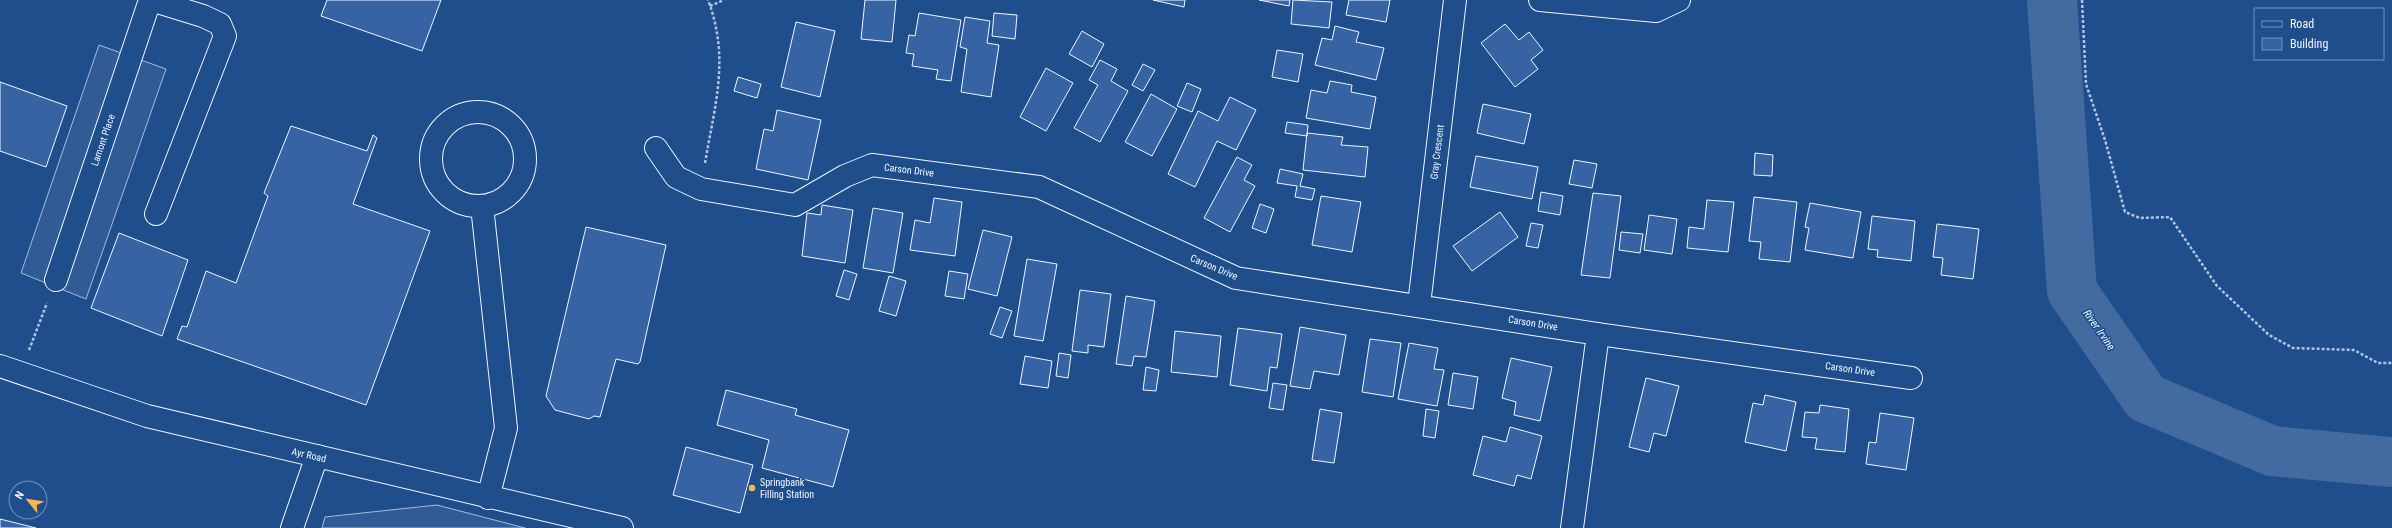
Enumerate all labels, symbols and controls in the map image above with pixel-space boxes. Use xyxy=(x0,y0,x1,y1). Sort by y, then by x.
legend xyxy=(2254,8,2384,60)
text: Road xyxy=(2290,17,2314,31)
text: Building xyxy=(2290,37,2328,51)
street label: Lamont Place xyxy=(89,112,117,167)
street label: Gray Crescent xyxy=(1428,124,1446,180)
street label: Carson Drive xyxy=(883,161,935,179)
street label: Carson Drive xyxy=(1189,252,1240,282)
water label: River Irvine xyxy=(2080,307,2118,353)
street label: Carson Drive xyxy=(1507,314,1559,332)
street label: Carson Drive xyxy=(1824,360,1876,378)
street label: Ayr Road xyxy=(291,446,327,464)
place label: Springbank Filling Station xyxy=(760,477,814,500)
north arrow xyxy=(8,480,48,520)
marker: Springbank Filling Station xyxy=(747,483,757,493)
text: N xyxy=(12,489,27,501)

